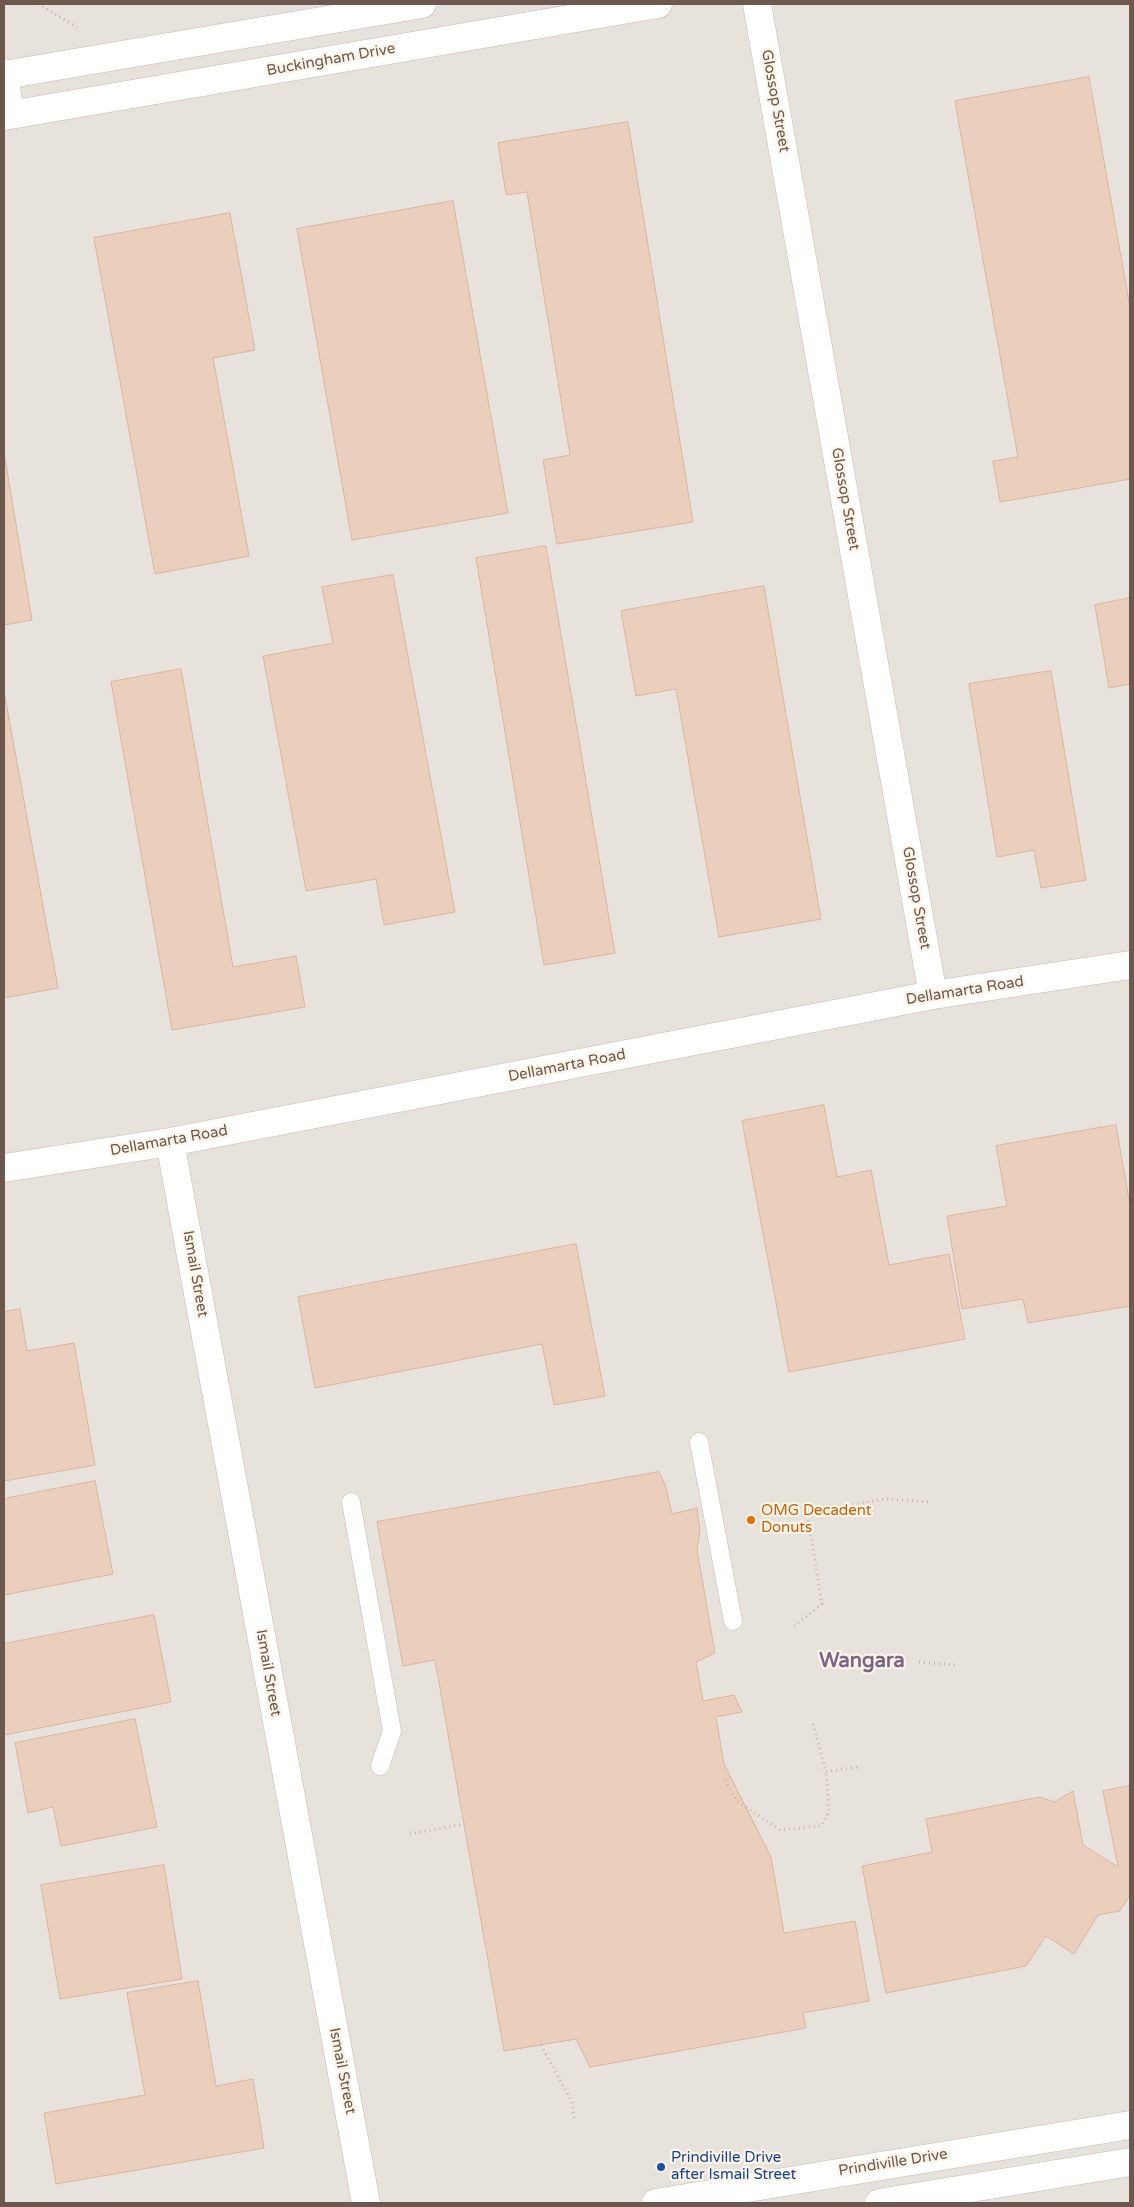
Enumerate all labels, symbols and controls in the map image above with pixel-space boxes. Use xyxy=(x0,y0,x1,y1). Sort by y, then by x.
street label: Buckingham Drive xyxy=(265,40,397,80)
street label: Glossop Street xyxy=(757,48,793,154)
street label: Glossop Street xyxy=(827,446,863,552)
street label: Glossop Street xyxy=(898,845,934,951)
street label: Dellamarta Road xyxy=(905,973,1025,1009)
street label: Dellamarta Road xyxy=(507,1046,627,1086)
street label: Dellamarta Road xyxy=(109,1122,229,1160)
street label: Ismail Street xyxy=(179,1229,211,1319)
place label: OMG Decadent Donuts xyxy=(761,1502,871,1537)
marker: OMG Decadent Donuts xyxy=(745,1514,757,1526)
street label: Ismail Street xyxy=(252,1628,284,1718)
district label: Wangara xyxy=(819,1650,905,1674)
street label: Ismail Street xyxy=(325,2026,359,2116)
street label: Prindiville Drive xyxy=(837,2145,949,2181)
place label: Prindiville Drive after Ismail Street xyxy=(671,2149,796,2184)
marker: Prindiville Drive after Ismail Street xyxy=(655,2161,667,2173)

